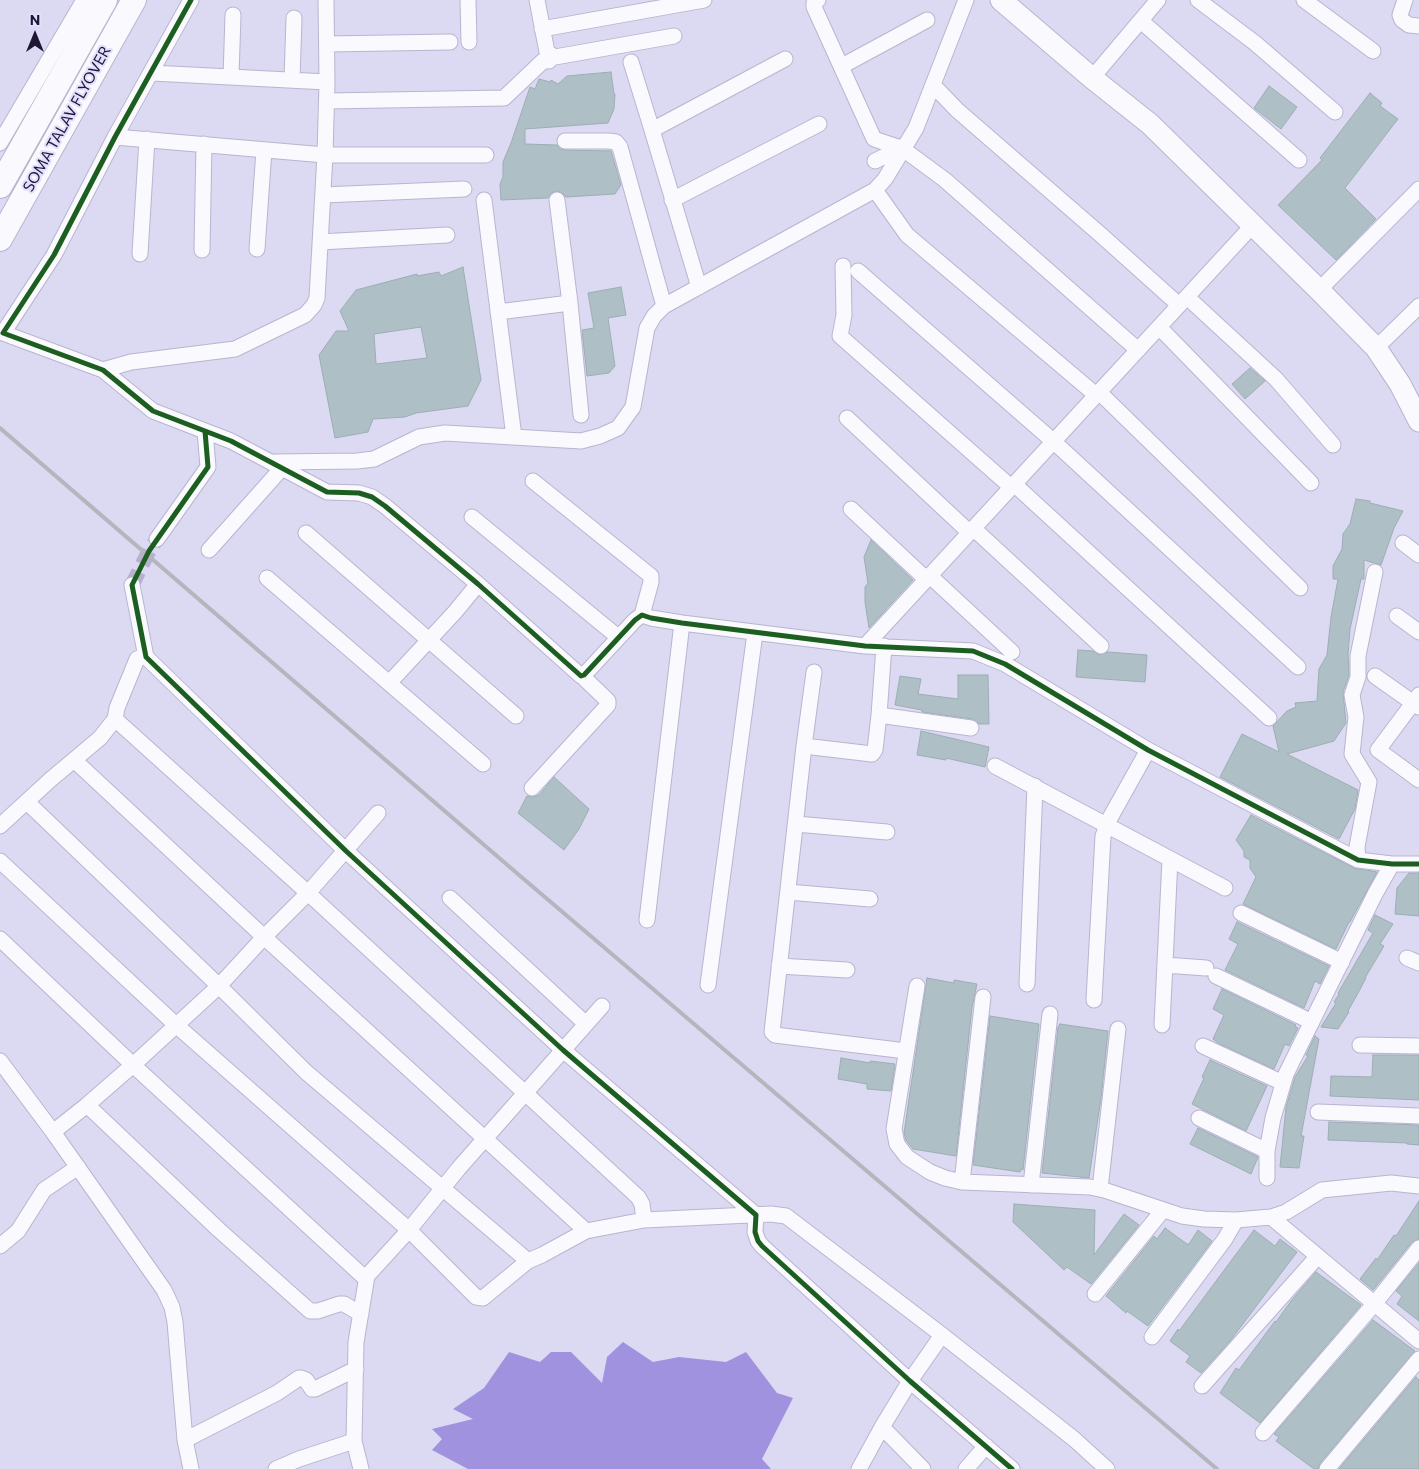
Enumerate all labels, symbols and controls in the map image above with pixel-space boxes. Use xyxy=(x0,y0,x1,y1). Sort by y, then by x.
north arrow xyxy=(10,10,60,60)
text: N xyxy=(30,11,40,28)
street label: SOMA TALAV FLYOVER xyxy=(19,43,115,195)

